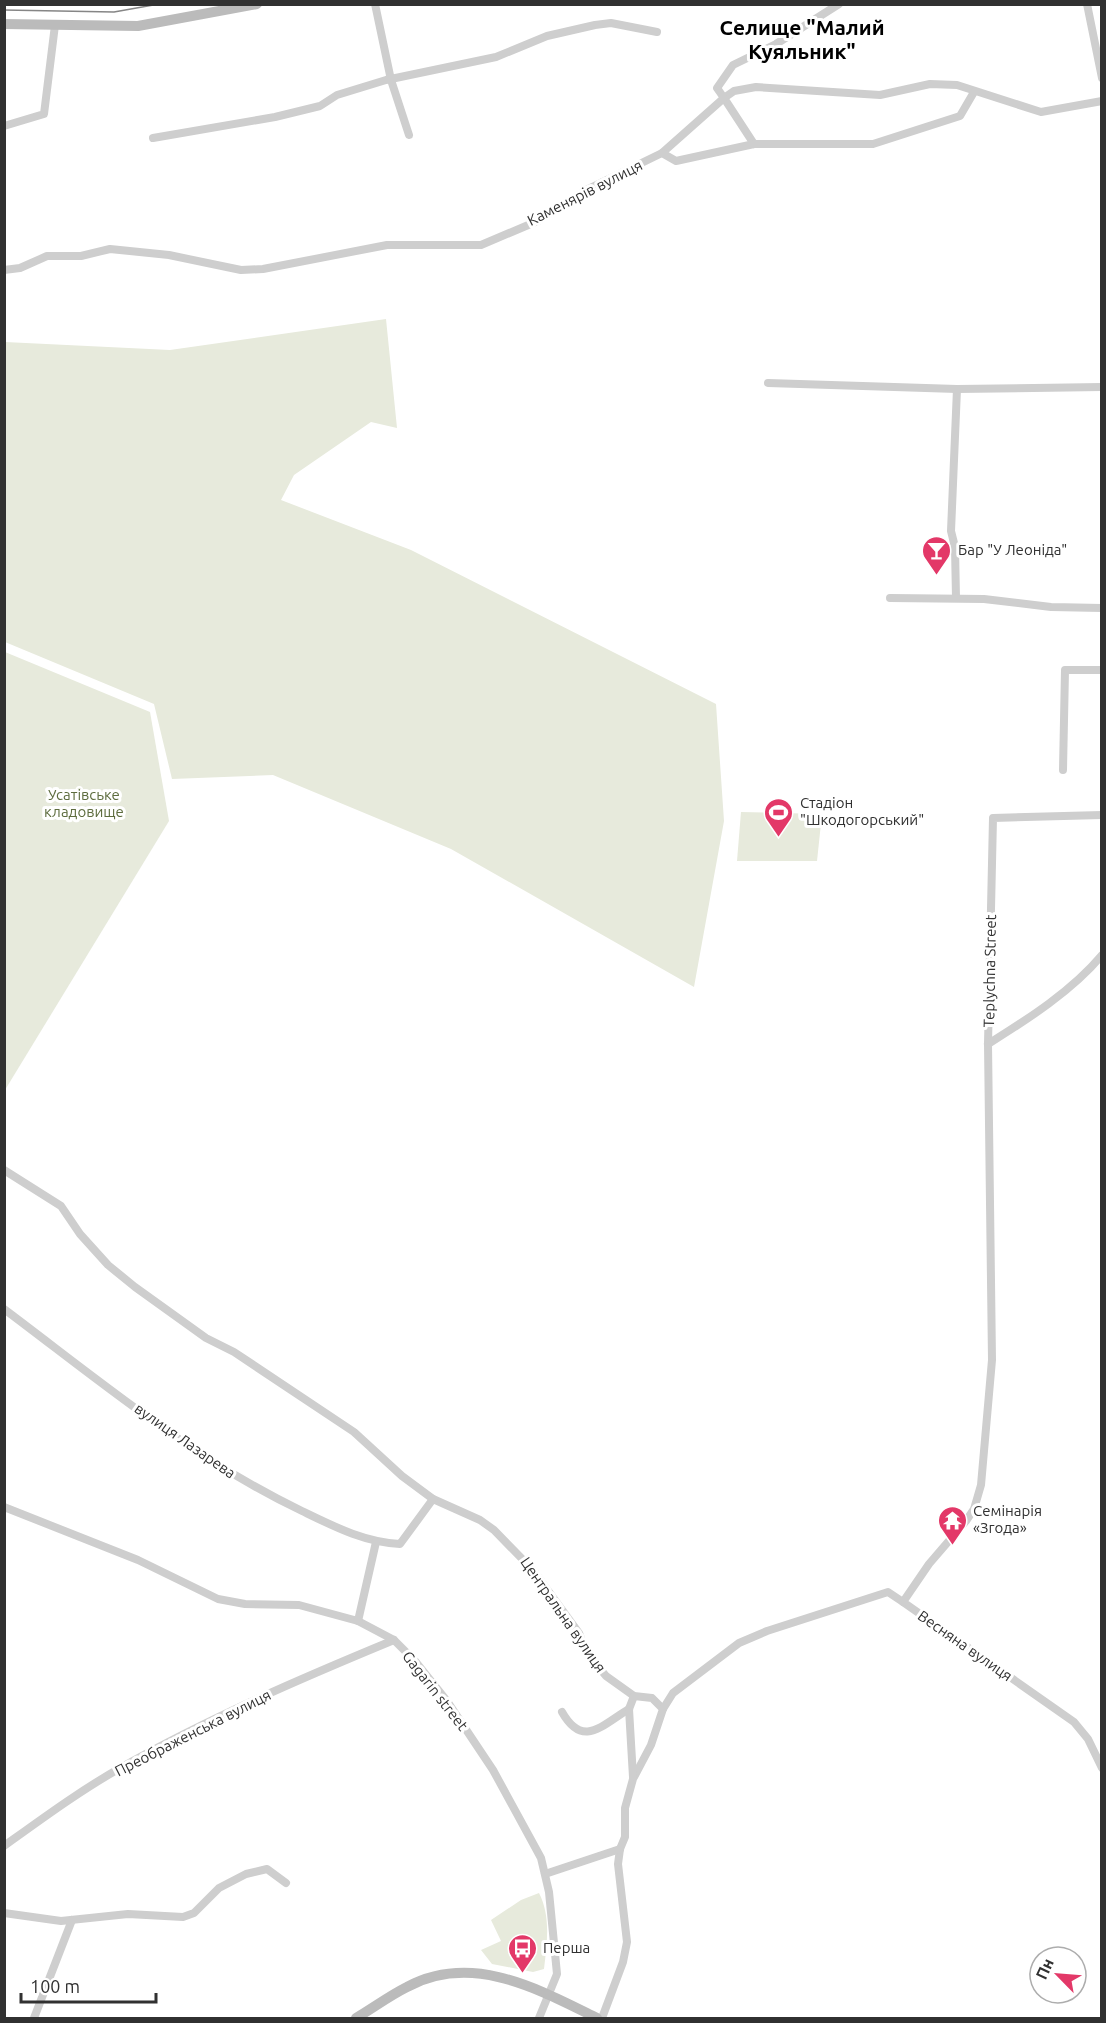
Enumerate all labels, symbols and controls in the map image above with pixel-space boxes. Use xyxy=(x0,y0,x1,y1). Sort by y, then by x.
district label: Селище "Малий Куяльник" xyxy=(719,15,885,63)
street label: Каменярів вулиця xyxy=(524,156,645,229)
bar icon: Бар "У Леоніда" xyxy=(921,534,953,576)
place label: Бар "У Леоніда" xyxy=(958,541,1067,558)
park label: Усатівське кладовище xyxy=(44,786,124,820)
place label: Стадіон "Шкодогорський" xyxy=(800,794,924,828)
sports icon: Стадіон "Шкодогорський" xyxy=(763,796,795,838)
street label: Teplychna Street xyxy=(980,914,999,1028)
street label: вулиця Лазарева xyxy=(132,1399,239,1482)
place label: Семінарія «Згода» xyxy=(973,1502,1042,1536)
temple icon: Семінарія «Згода» xyxy=(936,1504,968,1546)
street label: Центральна вулиця xyxy=(517,1554,610,1676)
street label: Весняна вулиця xyxy=(915,1607,1016,1684)
street label: Gagarin street xyxy=(399,1648,472,1734)
street label: Преображенська вулиця xyxy=(112,1686,274,1779)
bus stop icon: Перша xyxy=(506,1932,538,1974)
place label: Перша xyxy=(543,1939,590,1956)
north arrow xyxy=(1028,1945,1088,2005)
text: Пн xyxy=(1032,1955,1057,1982)
scale bar xyxy=(21,1966,156,2004)
text: 100 m xyxy=(30,1976,80,1996)

